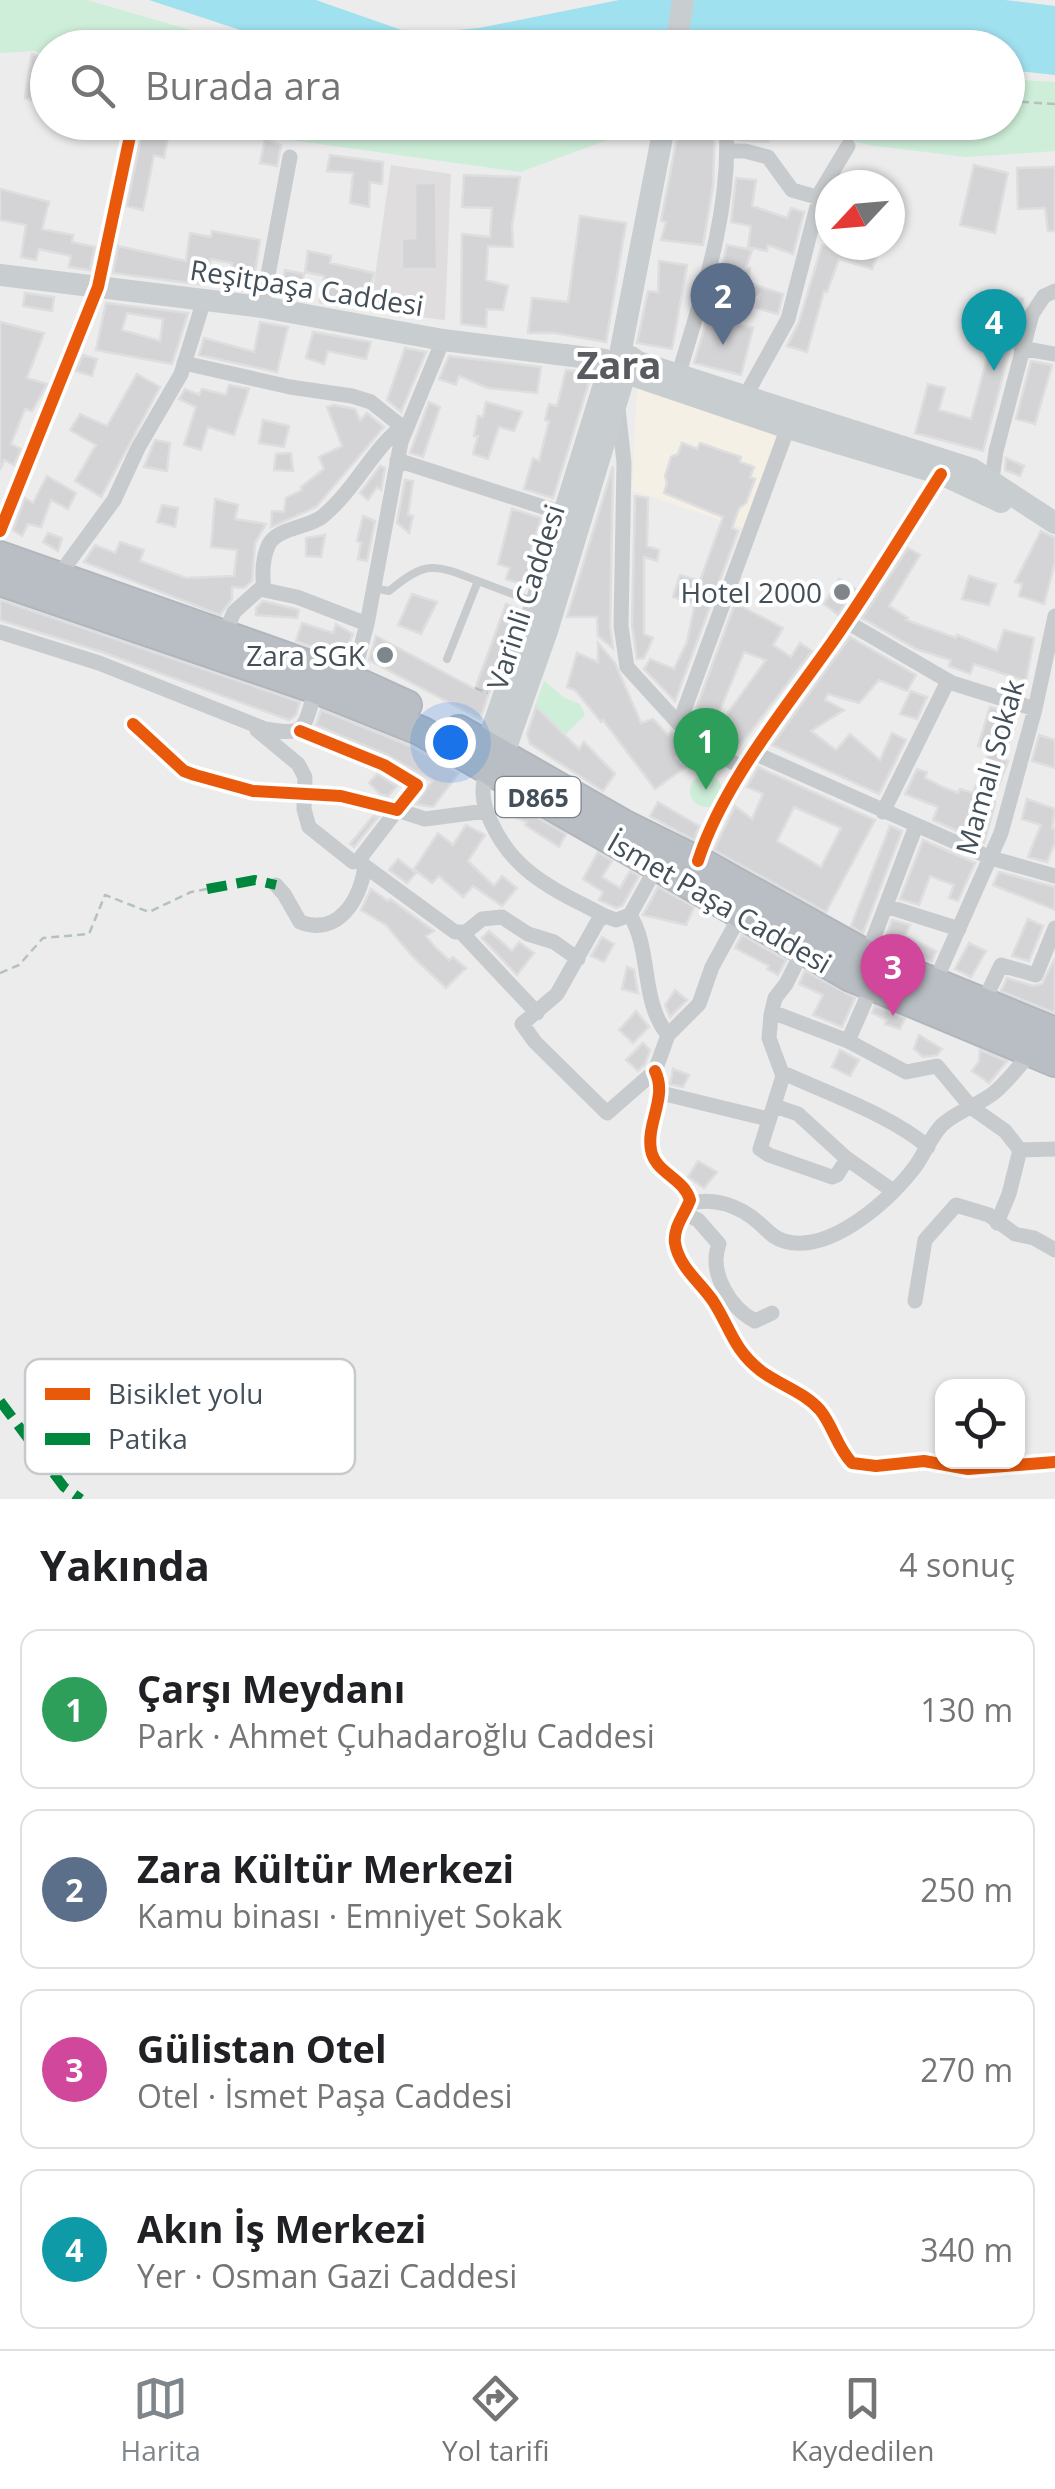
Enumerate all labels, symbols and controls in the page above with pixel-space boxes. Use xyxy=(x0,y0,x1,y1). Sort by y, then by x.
search box xyxy=(30,30,1025,140)
icon: search xyxy=(65,58,120,113)
text: Burada ara xyxy=(145,59,342,111)
north arrow xyxy=(815,170,905,260)
street label: Reşitpaşa Caddesi xyxy=(188,250,426,324)
pin: 2 xyxy=(690,262,756,345)
pin: 4 xyxy=(962,288,1026,371)
district label: Zara xyxy=(576,338,662,390)
street label: Varinli Caddesi xyxy=(477,499,573,695)
place label: Hotel 2000 xyxy=(680,573,822,611)
marker: Hotel 2000 xyxy=(831,581,853,603)
place label: Zara SGK xyxy=(246,636,366,674)
marker: Zara SGK xyxy=(374,644,396,666)
street label: Mamalı Sokak xyxy=(946,675,1032,859)
pin: 1 xyxy=(674,708,738,790)
your location xyxy=(425,717,476,768)
road number: D865 xyxy=(496,777,580,817)
street label: İsmet Paşa Caddesi xyxy=(601,822,839,982)
pin: 3 xyxy=(860,934,926,1016)
legend xyxy=(25,1359,355,1474)
text: Bisiklet yolu xyxy=(108,1374,263,1412)
map controls xyxy=(935,1379,1025,1469)
button: locate xyxy=(935,1379,1025,1469)
text: Patika xyxy=(108,1419,188,1457)
text: Yakında xyxy=(40,1536,210,1593)
text: 4 sonuç xyxy=(899,1543,1015,1586)
text: Çarşı Meydanı xyxy=(137,1662,405,1714)
text: 1 xyxy=(65,1688,84,1731)
text: 130 m xyxy=(920,1688,1013,1731)
text: Park · Ahmet Çuhadaroğlu Caddesi xyxy=(137,1714,655,1757)
text: Zara Kültür Merkezi xyxy=(137,1842,514,1894)
text: 2 xyxy=(65,1868,84,1911)
text: 250 m xyxy=(920,1868,1013,1911)
text: Kamu binası · Emniyet Sokak xyxy=(137,1894,562,1937)
text: Gülistan Otel xyxy=(137,2022,387,2074)
text: 3 xyxy=(65,2048,84,2091)
text: 270 m xyxy=(920,2048,1013,2091)
text: Otel · İsmet Paşa Caddesi xyxy=(137,2074,513,2117)
text: Akın İş Merkezi xyxy=(137,2202,426,2254)
text: 4 xyxy=(65,2228,84,2271)
text: 340 m xyxy=(920,2228,1013,2271)
text: Yer · Osman Gazi Caddesi xyxy=(137,2254,517,2297)
tab: Harita xyxy=(121,2371,201,2469)
tab: Yol tarifi xyxy=(442,2371,549,2469)
tab: Kaydedilen xyxy=(791,2371,934,2469)

